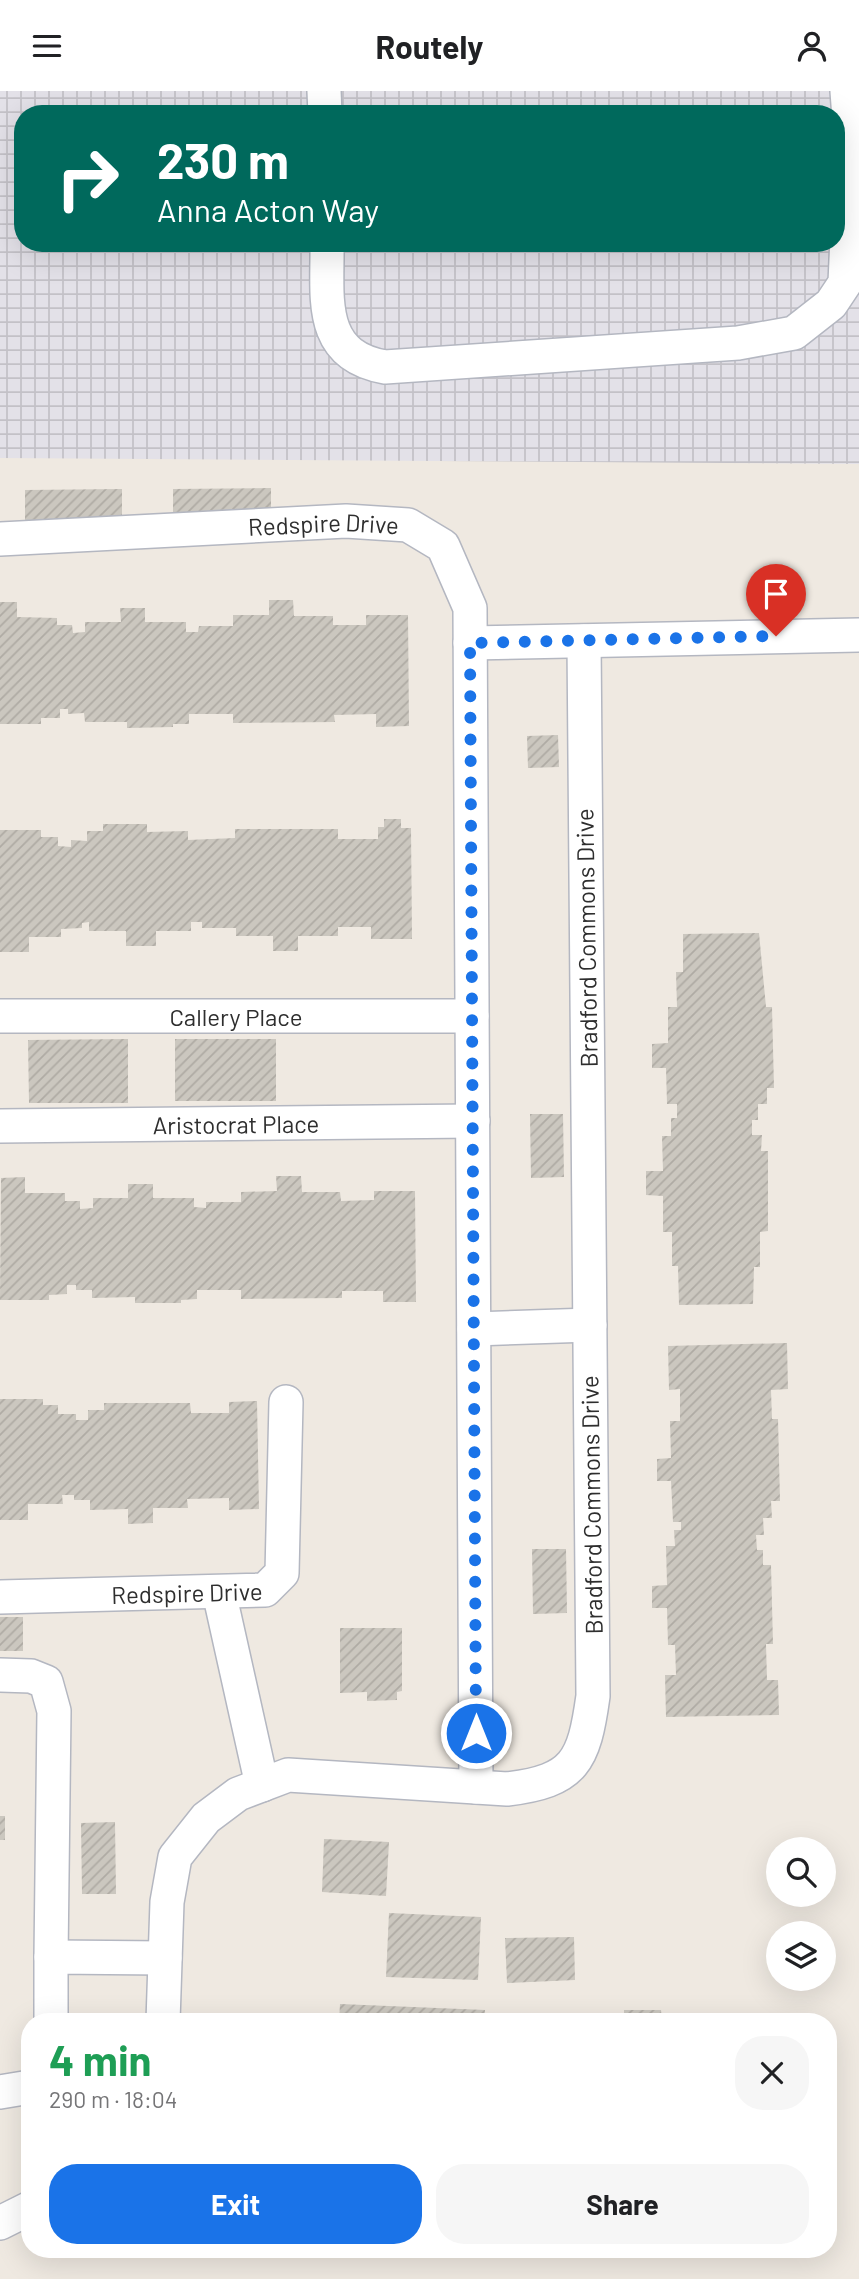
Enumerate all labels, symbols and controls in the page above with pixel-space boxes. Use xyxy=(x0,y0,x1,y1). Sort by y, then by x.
icon: menu xyxy=(28,27,66,65)
text: Routely xyxy=(375,27,484,65)
icon: person xyxy=(793,27,831,65)
text: 230 m xyxy=(157,130,289,189)
icon: right xyxy=(42,133,133,224)
text: Anna Acton Way xyxy=(157,190,379,228)
street label: Redspire Drive xyxy=(247,507,400,541)
pin xyxy=(746,564,806,636)
icon: arrive xyxy=(757,575,795,613)
street label: Bradford Commons Drive xyxy=(569,808,603,1068)
street label: Callery Place xyxy=(169,1002,303,1031)
street label: Aristocrat Place xyxy=(153,1108,319,1139)
street label: Bradford Commons Drive xyxy=(574,1375,608,1635)
street label: Redspire Drive xyxy=(111,1576,263,1609)
position arrow xyxy=(439,1696,513,1770)
map controls xyxy=(766,1837,836,1991)
button: search xyxy=(766,1837,836,1907)
button: layers xyxy=(766,1921,836,1991)
text: 4 min xyxy=(49,2034,152,2084)
button: close xyxy=(735,2036,809,2110)
text: 290 m · 18:04 xyxy=(49,2085,177,2113)
button: Exit xyxy=(49,2164,422,2244)
button: Share xyxy=(436,2164,809,2244)

